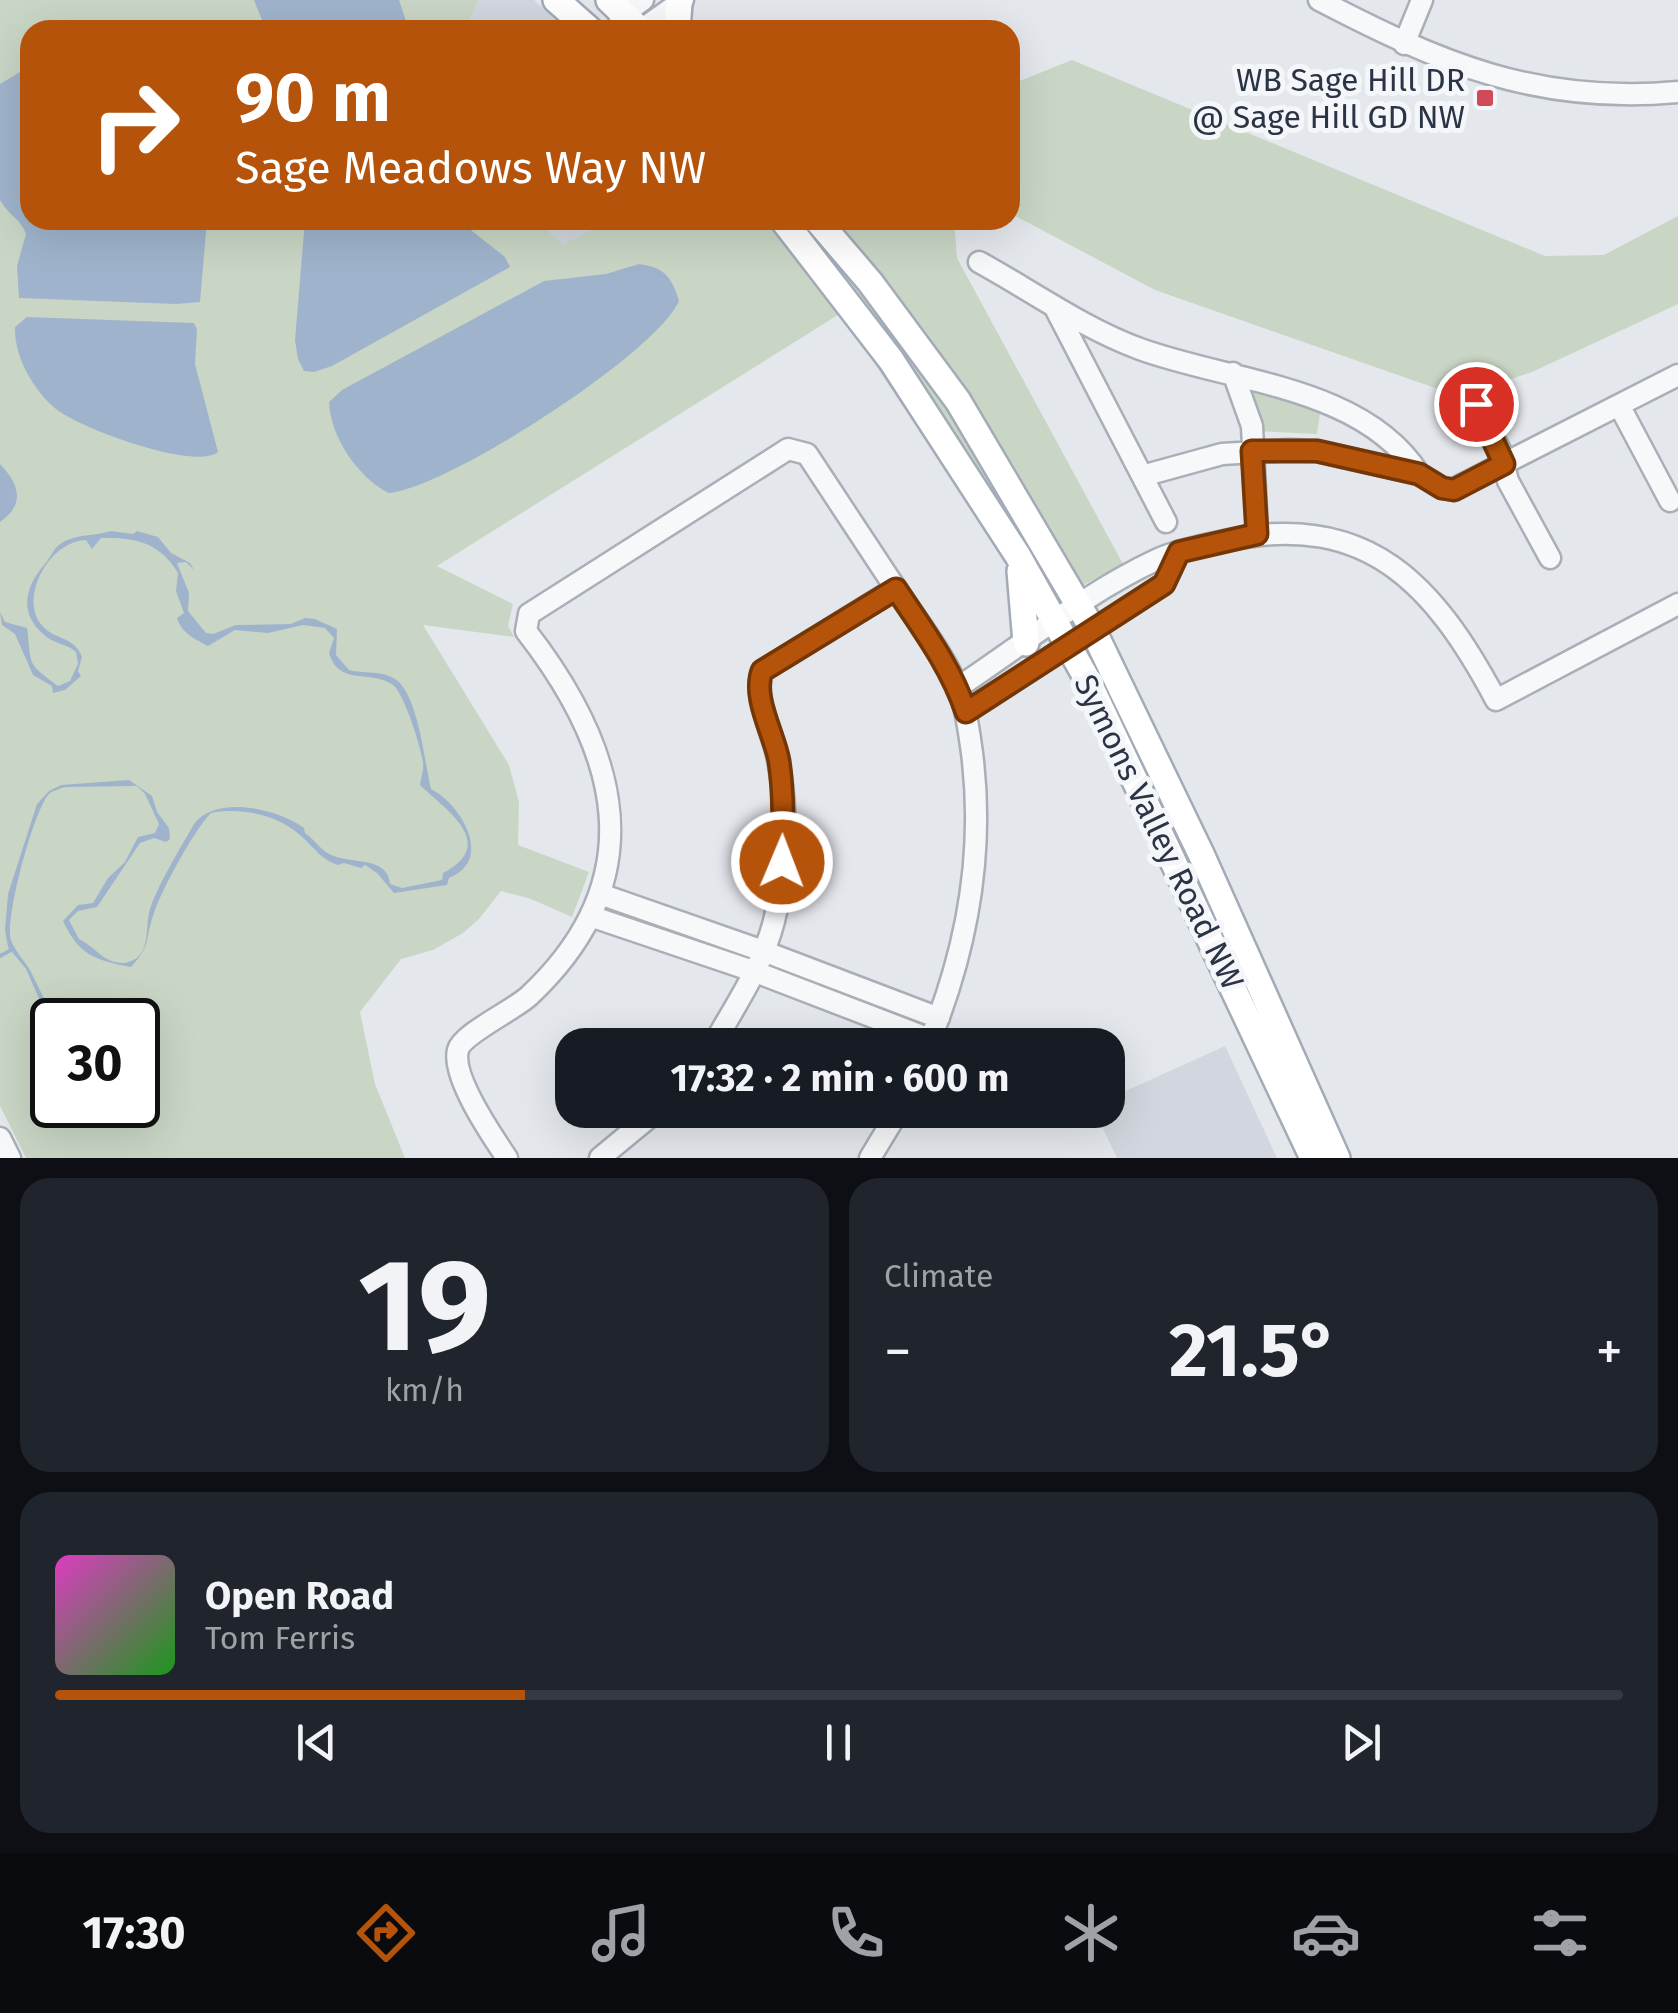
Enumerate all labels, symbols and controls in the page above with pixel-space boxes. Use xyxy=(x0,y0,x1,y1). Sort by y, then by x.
text: 90 m xyxy=(235,56,391,140)
icon: right xyxy=(70,60,200,190)
place label: WB Sage Hill DR @ Sage Hill GD NW xyxy=(1192,61,1465,136)
marker: WB Sage Hill DR @ Sage Hill GD NW xyxy=(1474,87,1496,109)
text: Sage Meadows Way NW xyxy=(235,141,706,195)
pin xyxy=(1434,362,1519,447)
icon: arrive xyxy=(1449,377,1504,432)
street label: Symons Valley Road NW xyxy=(1066,668,1252,996)
position arrow xyxy=(730,810,834,914)
speed limit sign: 30 xyxy=(30,998,160,1128)
text: 17:32 · 2 min · 600 m xyxy=(671,1055,1009,1101)
text: 19 xyxy=(358,1228,491,1384)
text: Climate xyxy=(884,1257,993,1295)
text: 21.5° xyxy=(1169,1306,1338,1396)
text: − xyxy=(884,1319,912,1385)
text: + xyxy=(1596,1319,1623,1385)
text: km/h xyxy=(385,1371,464,1409)
text: Open Road xyxy=(205,1573,394,1619)
text: Tom Ferris xyxy=(205,1619,355,1657)
icon: previous xyxy=(289,1715,344,1770)
icon: pause xyxy=(811,1715,866,1770)
icon: next xyxy=(1334,1715,1389,1770)
icon: directions xyxy=(351,1898,421,1968)
icon: music xyxy=(586,1898,656,1968)
icon: phone xyxy=(821,1898,891,1968)
icon: climate xyxy=(1056,1898,1126,1968)
icon: car xyxy=(1291,1898,1361,1968)
icon: filters xyxy=(1525,1898,1595,1968)
text: 17:30 xyxy=(82,1906,186,1960)

